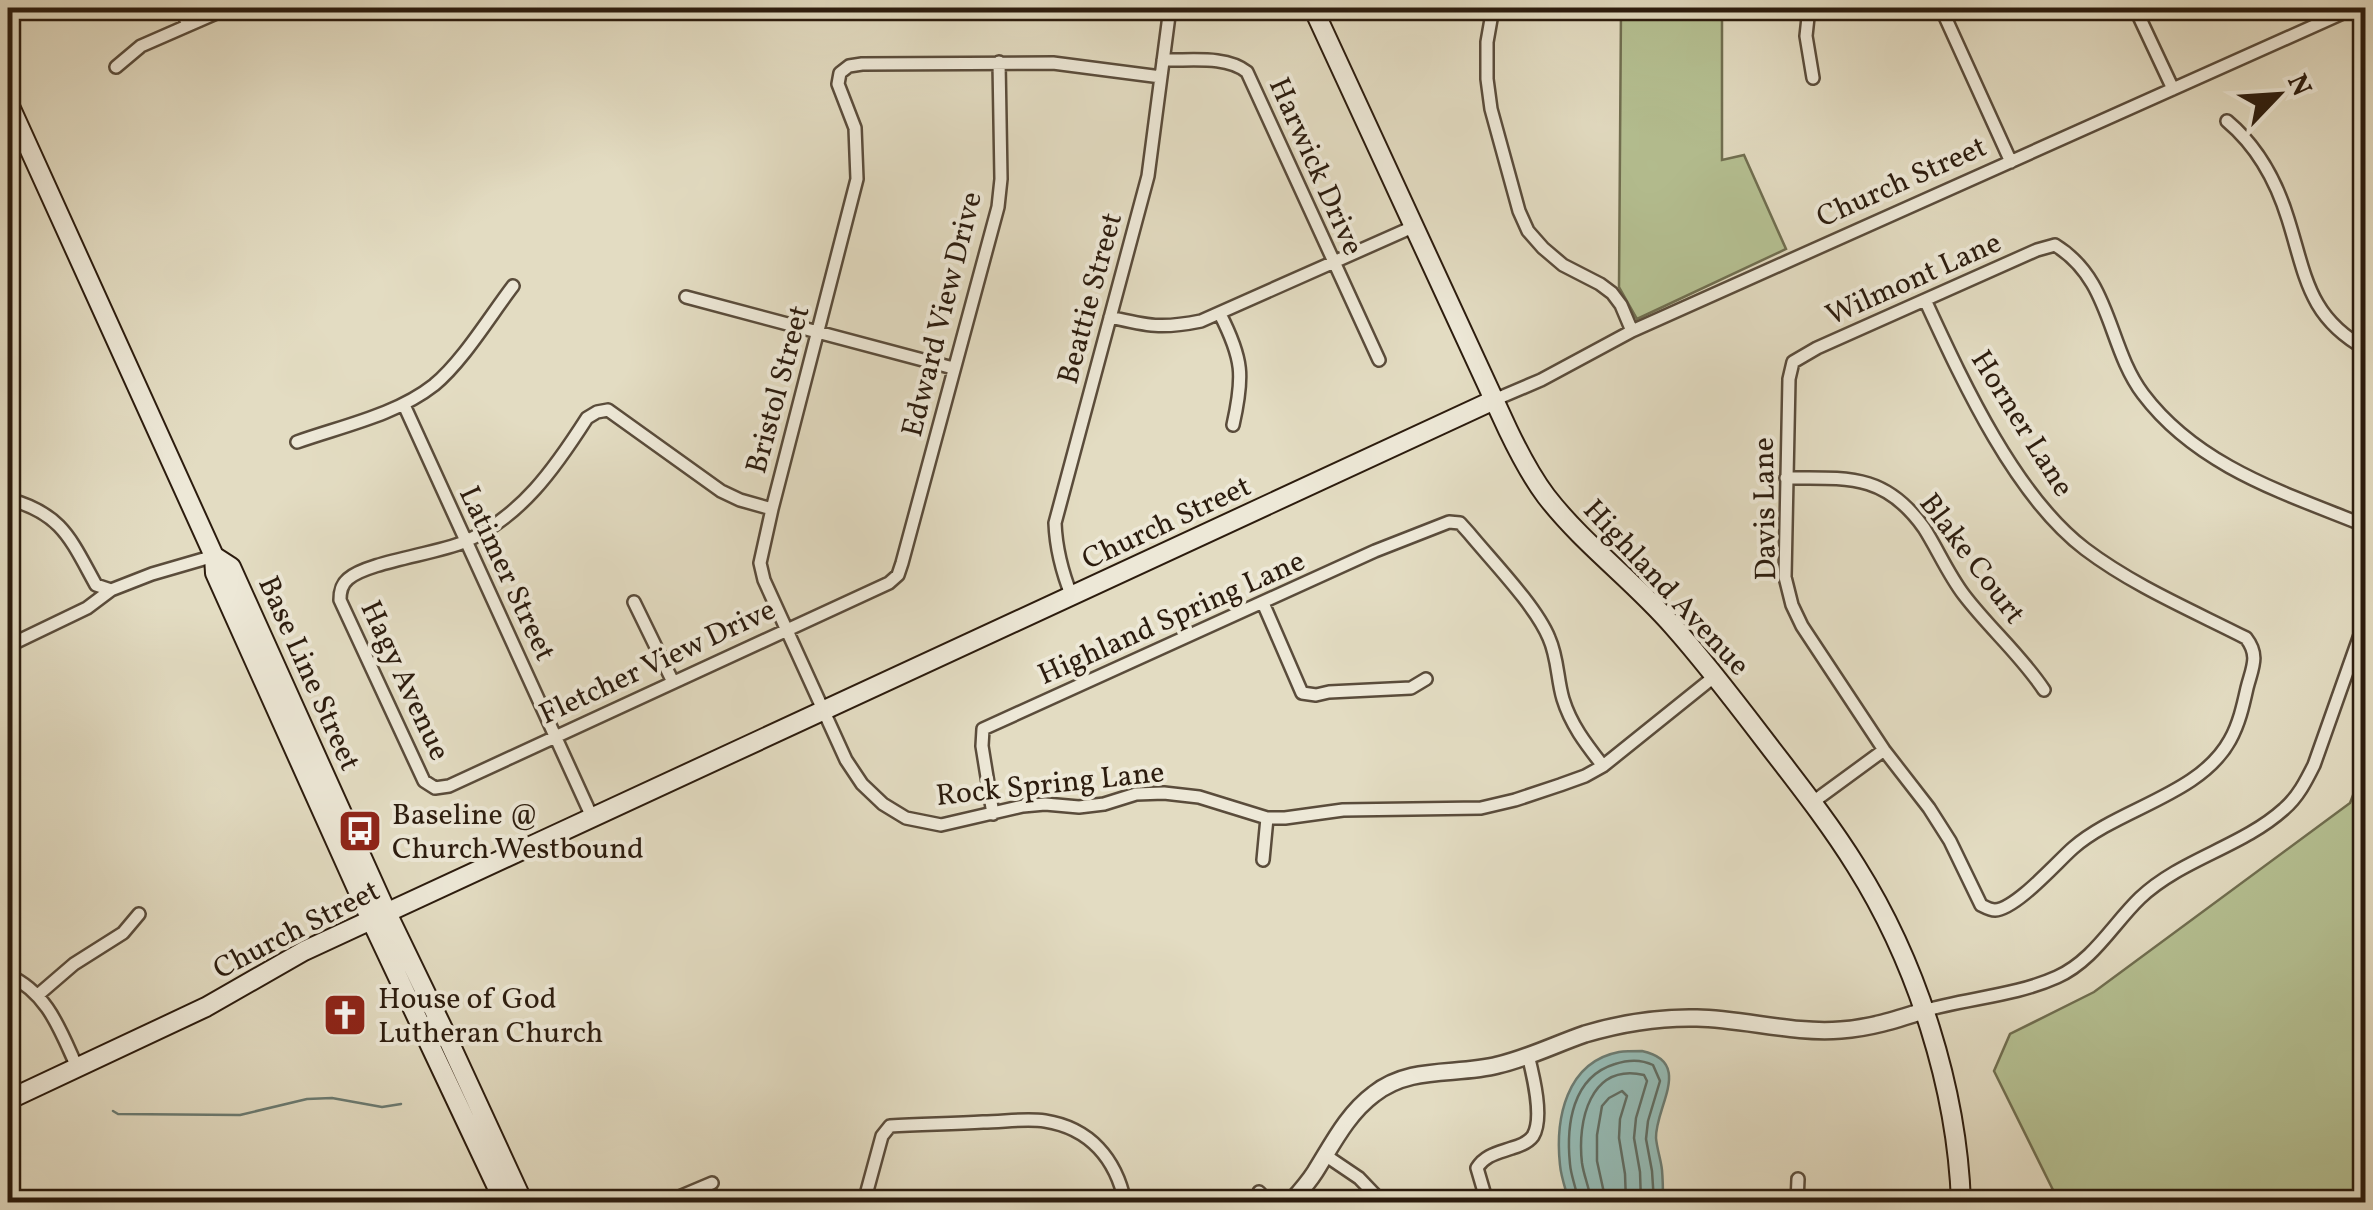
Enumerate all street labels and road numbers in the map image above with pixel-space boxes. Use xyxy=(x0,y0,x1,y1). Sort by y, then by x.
street label: Harwick Drive xyxy=(1257,71,1373,262)
street label: Church Street xyxy=(1810,127,1994,239)
street label: Edward View Drive xyxy=(892,187,994,441)
street label: Beattie Street xyxy=(1048,208,1134,389)
street label: Wilmont Lane xyxy=(1819,222,2008,337)
street label: Bristol Street xyxy=(736,301,822,478)
street label: Horner Lane xyxy=(1960,343,2083,505)
street label: Davis Lane xyxy=(1744,437,1788,581)
street label: Church Street xyxy=(1075,466,1258,581)
street label: Latimer Street xyxy=(447,479,565,668)
street label: Blake Court xyxy=(1908,485,2035,633)
street label: Highland Avenue xyxy=(1573,491,1759,686)
street label: Highland Spring Lane xyxy=(1032,541,1312,697)
street label: Base Line Street xyxy=(246,570,370,778)
street label: Fletcher View Drive xyxy=(533,590,783,736)
street label: Hagy Avenue xyxy=(349,594,460,768)
street label: Rock Spring Lane xyxy=(934,752,1166,818)
street label: Church Street xyxy=(206,871,388,991)

